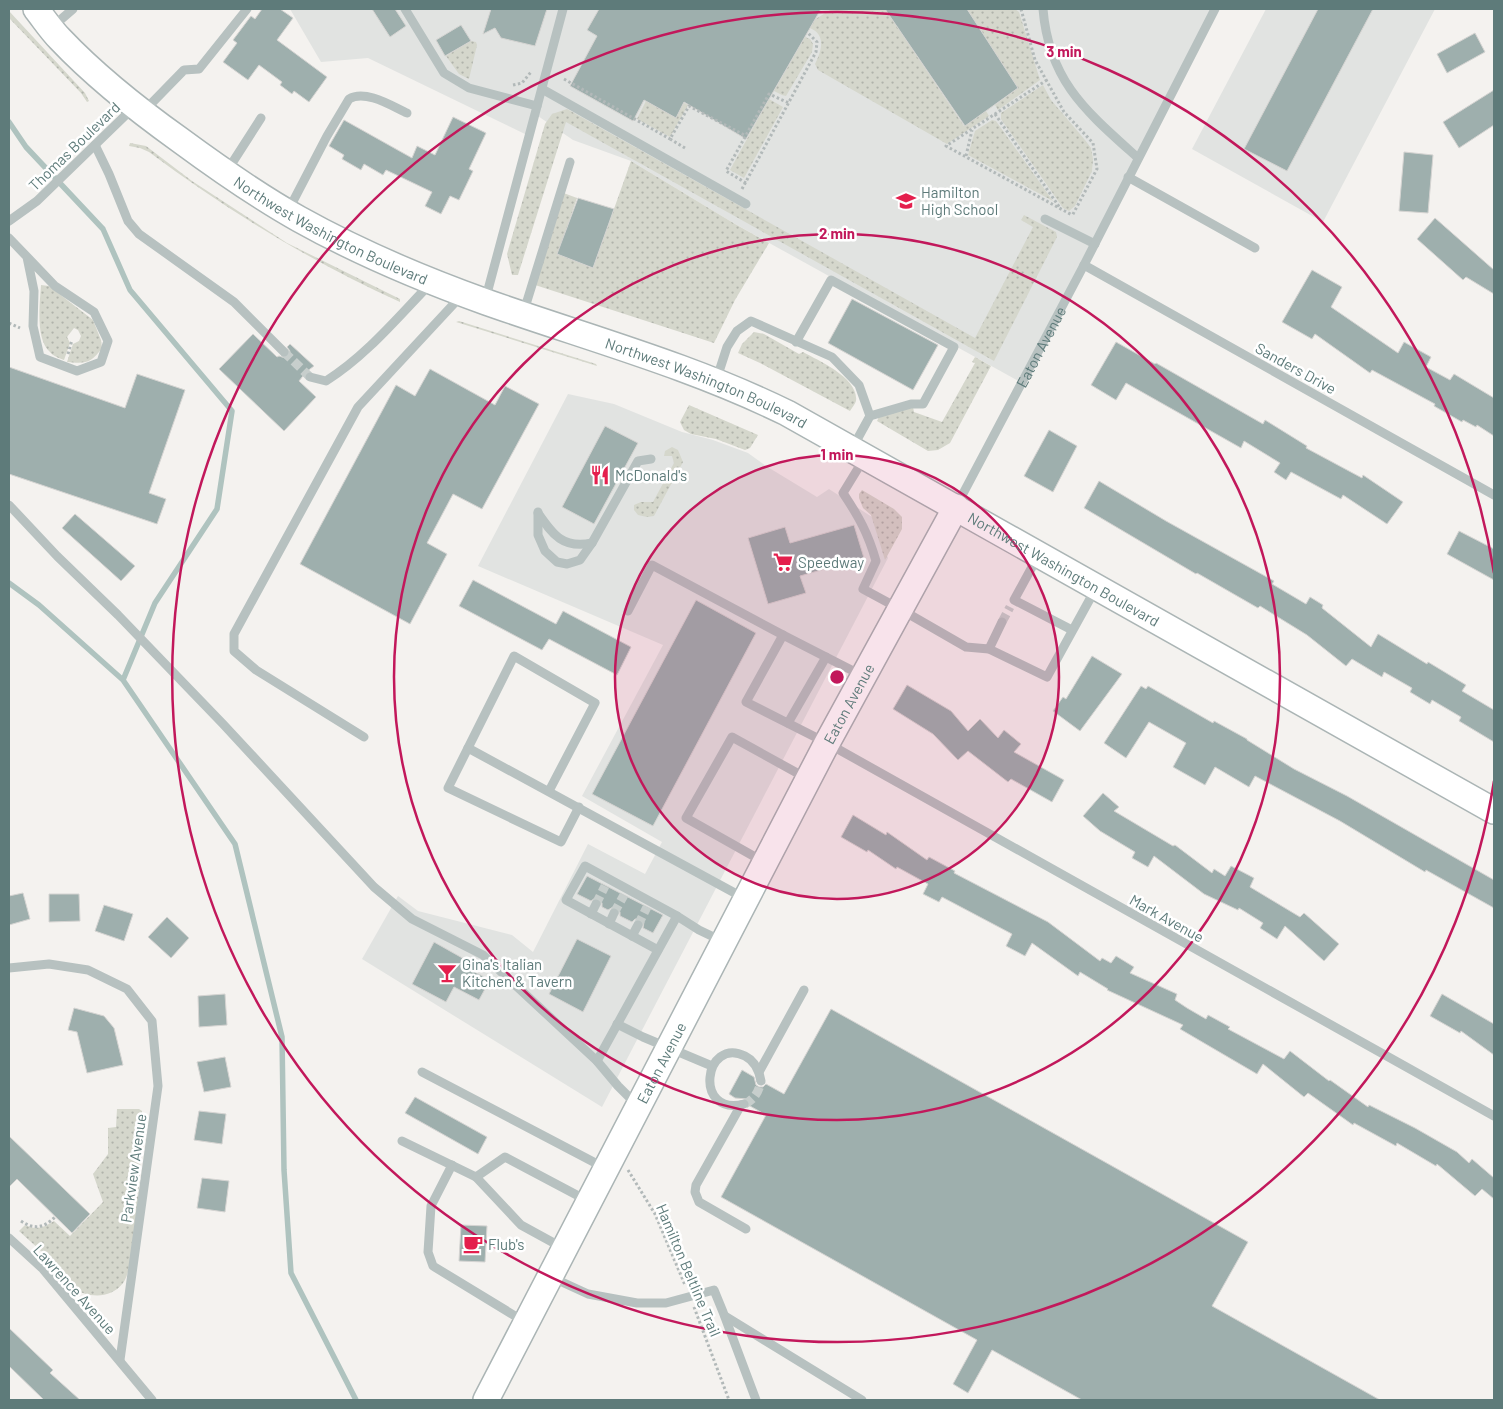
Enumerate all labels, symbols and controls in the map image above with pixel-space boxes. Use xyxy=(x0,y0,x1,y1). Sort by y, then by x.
text: 3 min xyxy=(1046,42,1082,60)
street label: Thomas Boulevard xyxy=(25,98,123,194)
street label: Northwest Washington Boulevard xyxy=(231,172,431,288)
place label: Hamilton High School xyxy=(921,183,998,218)
school or university icon: Hamilton High School xyxy=(895,190,917,212)
text: 2 min xyxy=(819,224,855,242)
street label: Eaton Avenue xyxy=(1012,303,1069,390)
street label: Northwest Washington Boulevard xyxy=(603,334,811,432)
street label: Sanders Drive xyxy=(1252,338,1340,398)
text: 1 min xyxy=(821,445,853,463)
restaurant icon: McDonald's xyxy=(589,464,611,486)
place label: McDonald's xyxy=(615,466,687,484)
street label: Northwest Washington Boulevard xyxy=(965,508,1163,630)
supermarket icon: Speedway xyxy=(772,551,794,573)
place label: Speedway xyxy=(798,553,864,571)
street label: Eaton Avenue xyxy=(819,660,878,747)
centre of rings xyxy=(828,668,846,686)
street label: Mark Avenue xyxy=(1127,890,1207,946)
place label: Gina's Italian Kitchen & Tavern xyxy=(462,955,572,990)
bar icon: Gina's Italian Kitchen & Tavern xyxy=(436,962,458,984)
street label: Eaton Avenue xyxy=(633,1019,690,1106)
street label: Parkview Avenue xyxy=(116,1112,150,1224)
street label: Hamilton Beltline Trail xyxy=(653,1201,725,1339)
cafe icon: Flub's xyxy=(462,1233,484,1255)
place label: Flub's xyxy=(488,1235,525,1253)
street label: Lawrence Avenue xyxy=(30,1240,120,1338)

